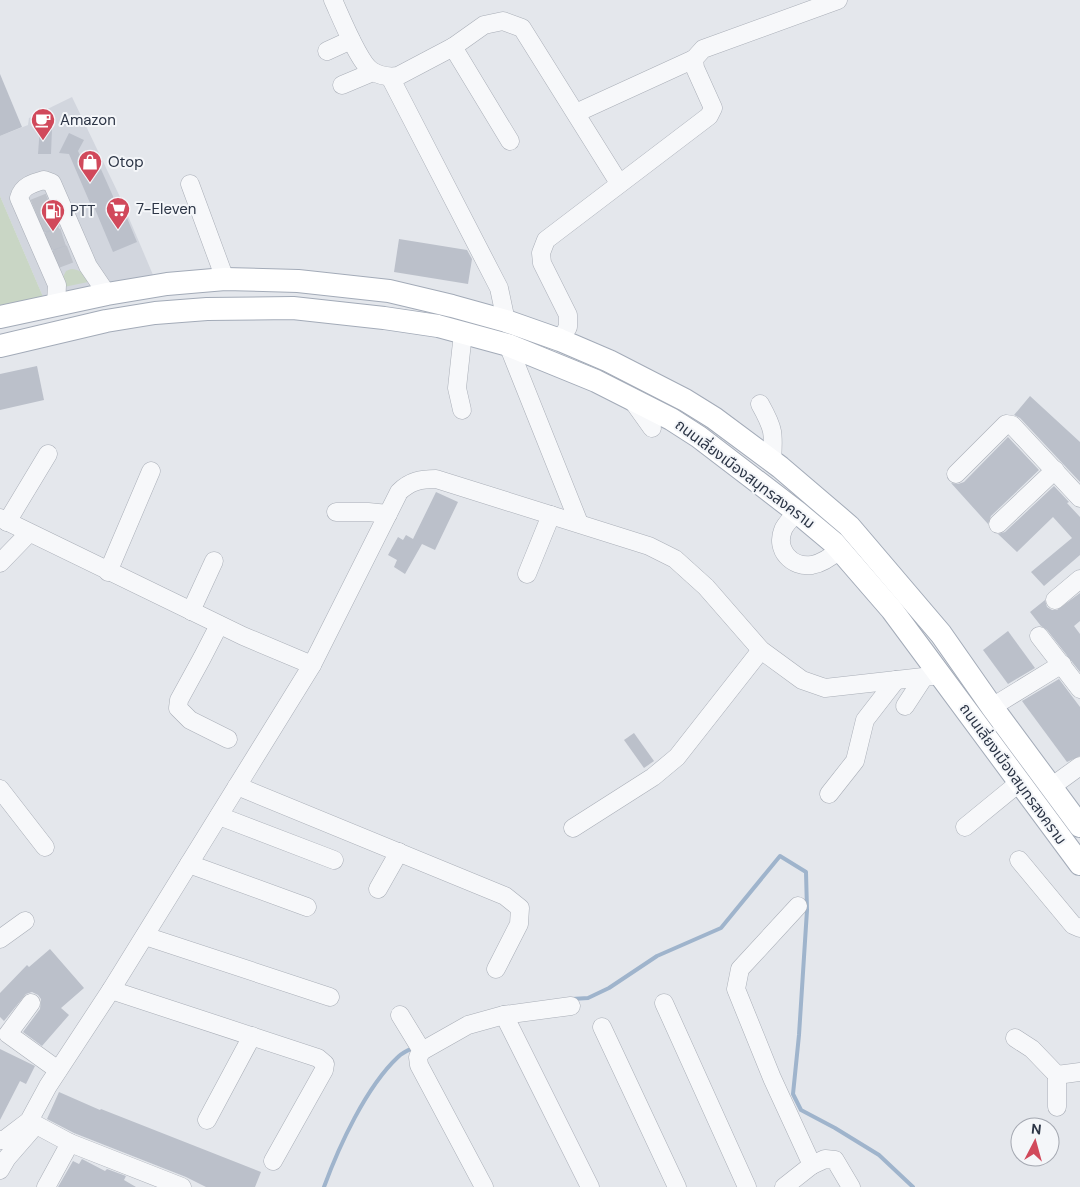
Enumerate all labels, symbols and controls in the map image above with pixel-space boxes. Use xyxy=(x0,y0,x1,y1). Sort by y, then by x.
cafe icon: Amazon xyxy=(30,107,56,141)
place label: Amazon xyxy=(60,110,116,130)
shop icon: Otop xyxy=(77,149,103,183)
place label: Otop xyxy=(108,152,144,172)
supermarket icon: 7-Eleven xyxy=(105,196,131,230)
fuel station icon: PTT xyxy=(40,198,66,232)
place label: 7-Eleven xyxy=(136,199,196,219)
place label: PTT xyxy=(70,201,96,221)
street label: ถนนเลี่ยงเมืองสมุทรสงคราม xyxy=(671,414,820,533)
street label: ถนนเลี่ยงเมืองสมุทรสงคราม xyxy=(955,699,1072,849)
north arrow xyxy=(1010,1117,1060,1167)
text: N xyxy=(1030,1120,1042,1139)

